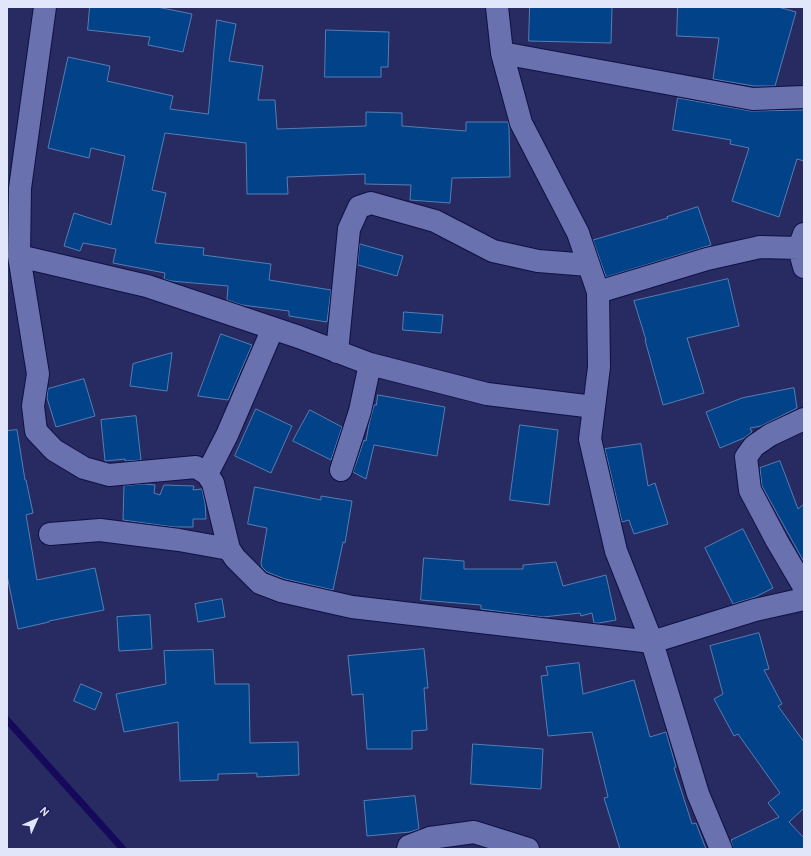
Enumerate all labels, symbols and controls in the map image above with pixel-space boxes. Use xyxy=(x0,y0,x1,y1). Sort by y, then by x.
north arrow xyxy=(16,800,56,840)
text: N xyxy=(37,804,52,819)

